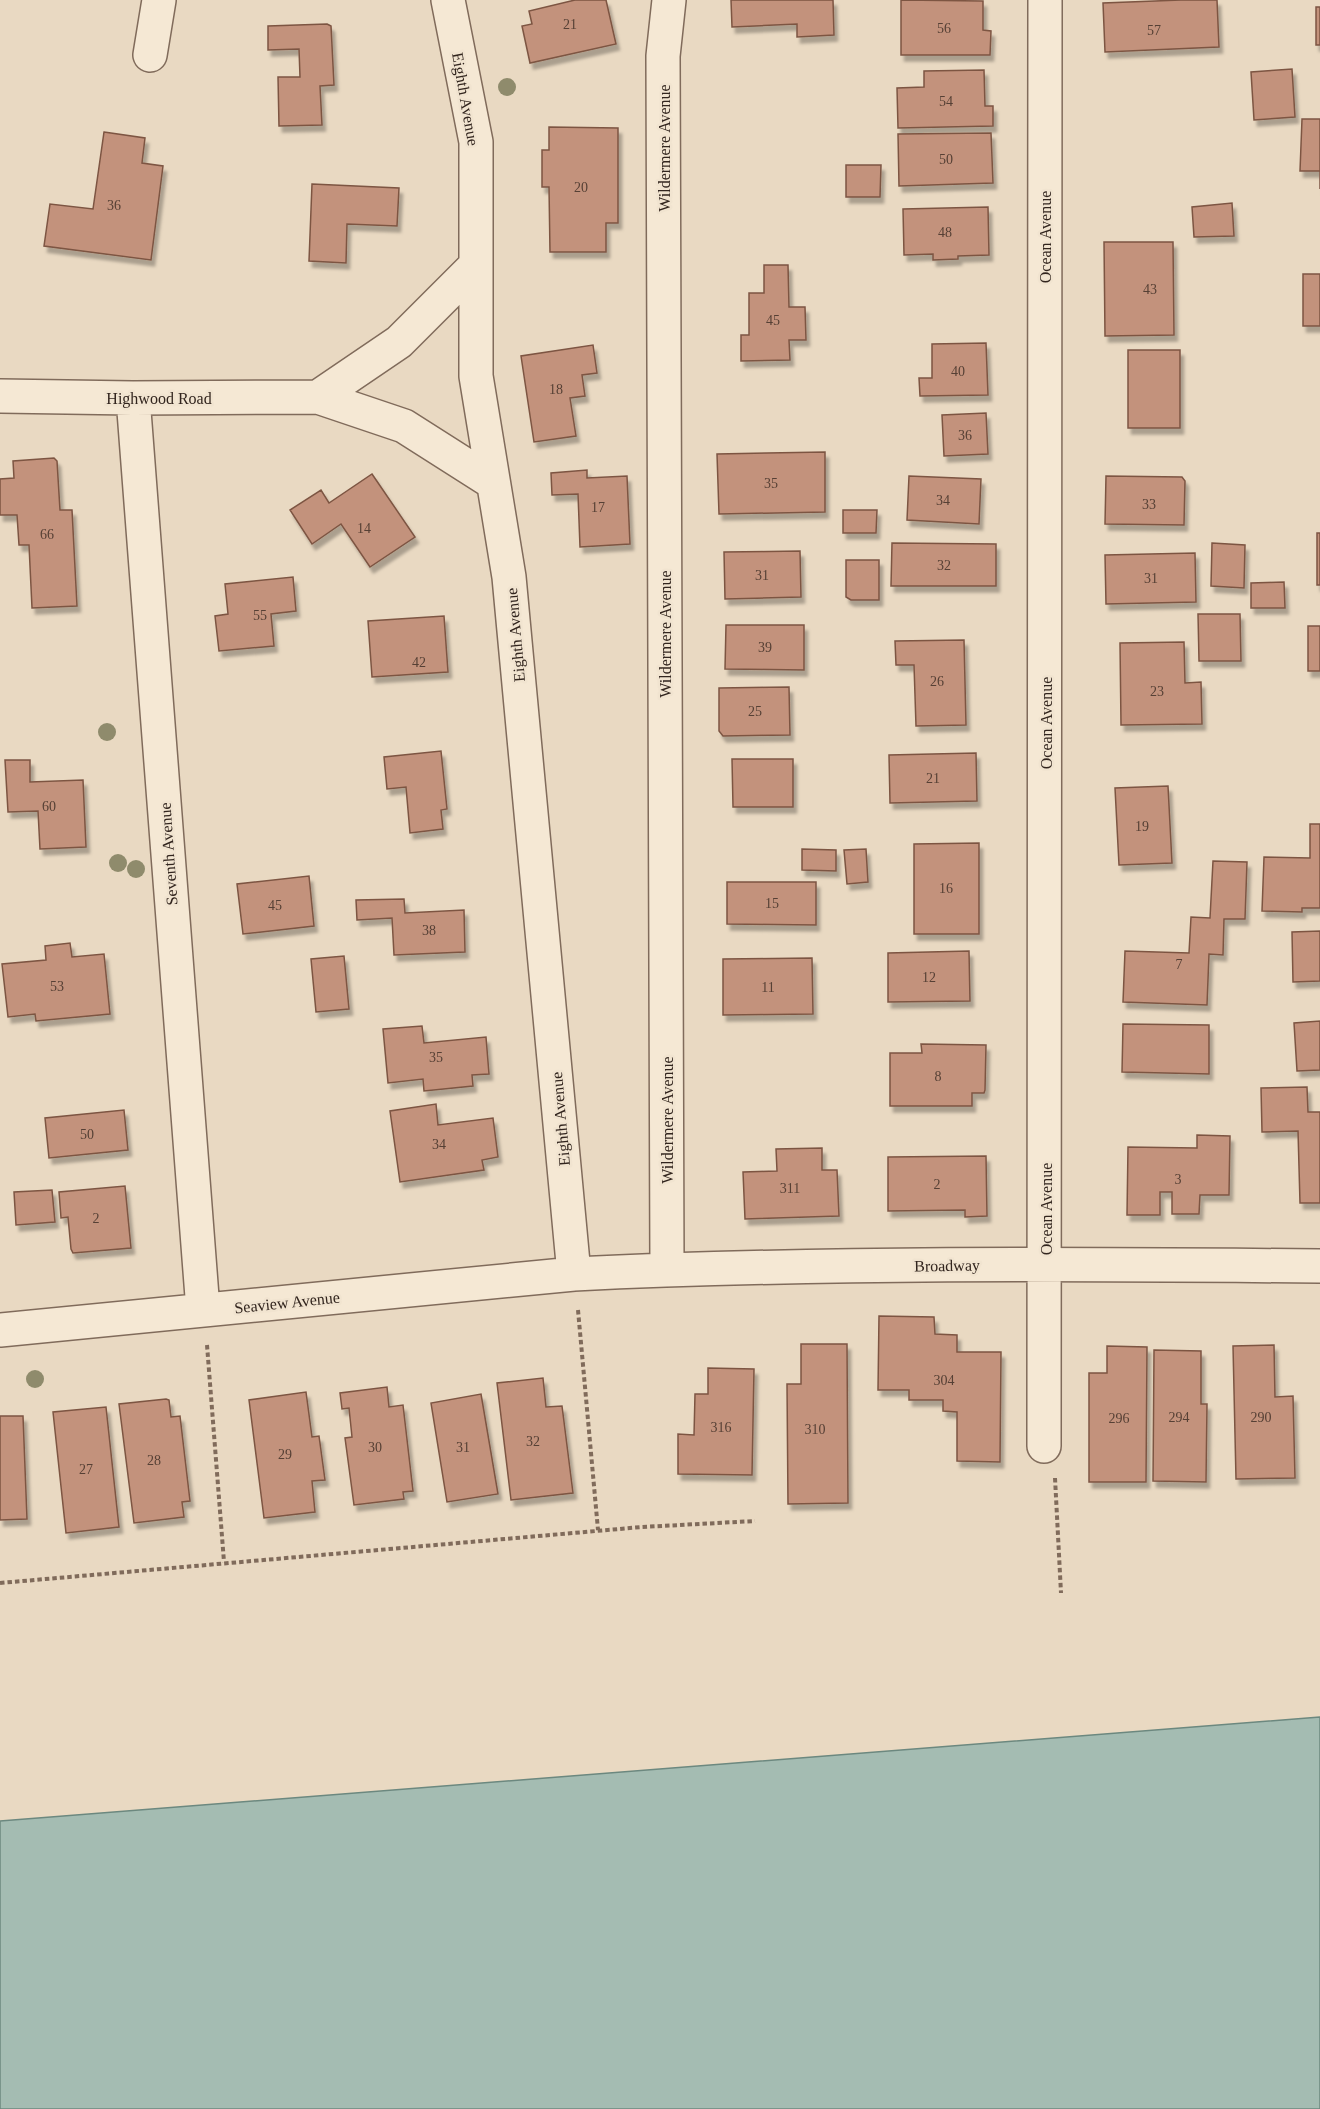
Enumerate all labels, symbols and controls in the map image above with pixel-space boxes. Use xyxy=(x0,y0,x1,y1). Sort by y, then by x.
house number: 21 xyxy=(563,17,577,32)
house number: 56 xyxy=(937,21,951,36)
house number: 57 xyxy=(1147,23,1161,38)
street label: Eighth Avenue xyxy=(448,51,482,147)
street label: Wildermere Avenue xyxy=(656,84,673,212)
house number: 54 xyxy=(939,94,953,109)
house number: 50 xyxy=(939,152,953,167)
house number: 20 xyxy=(574,180,588,195)
street label: Ocean Avenue xyxy=(1037,191,1054,283)
house number: 36 xyxy=(107,198,121,213)
house number: 48 xyxy=(938,225,952,240)
house number: 43 xyxy=(1143,282,1157,297)
house number: 45 xyxy=(766,313,780,328)
house number: 40 xyxy=(951,364,965,379)
house number: 18 xyxy=(549,382,563,397)
street label: Highwood Road xyxy=(106,390,212,408)
house number: 36 xyxy=(958,428,972,443)
house number: 35 xyxy=(764,476,778,491)
house number: 34 xyxy=(936,493,950,508)
house number: 33 xyxy=(1142,497,1156,512)
house number: 17 xyxy=(591,500,605,515)
house number: 14 xyxy=(357,521,371,536)
house number: 66 xyxy=(40,527,54,542)
house number: 32 xyxy=(937,558,951,573)
house number: 31 xyxy=(755,568,769,583)
street label: Wildermere Avenue xyxy=(657,570,674,698)
house number: 31 xyxy=(1144,571,1158,586)
street label: Eighth Avenue xyxy=(503,587,529,683)
house number: 55 xyxy=(253,608,267,623)
house number: 39 xyxy=(758,640,772,655)
house number: 42 xyxy=(412,655,426,670)
house number: 26 xyxy=(930,674,944,689)
street label: Ocean Avenue xyxy=(1038,677,1055,769)
house number: 23 xyxy=(1150,684,1164,699)
house number: 25 xyxy=(748,704,762,719)
house number: 21 xyxy=(926,771,940,786)
house number: 60 xyxy=(42,799,56,814)
street label: Seventh Avenue xyxy=(156,802,181,906)
house number: 19 xyxy=(1135,819,1149,834)
house number: 16 xyxy=(939,881,953,896)
house number: 15 xyxy=(765,896,779,911)
house number: 45 xyxy=(268,898,282,913)
house number: 38 xyxy=(422,923,436,938)
house number: 7 xyxy=(1176,957,1183,972)
house number: 12 xyxy=(922,970,936,985)
house number: 53 xyxy=(50,979,64,994)
house number: 11 xyxy=(761,980,775,995)
house number: 35 xyxy=(429,1050,443,1065)
street label: Wildermere Avenue xyxy=(659,1056,676,1184)
house number: 8 xyxy=(935,1069,942,1084)
street label: Eighth Avenue xyxy=(548,1071,574,1167)
house number: 50 xyxy=(80,1127,94,1142)
house number: 34 xyxy=(432,1137,446,1152)
street label: Ocean Avenue xyxy=(1038,1163,1055,1255)
house number: 3 xyxy=(1175,1172,1182,1187)
house number: 2 xyxy=(934,1177,941,1192)
house number: 311 xyxy=(780,1181,800,1196)
house number: 2 xyxy=(93,1211,100,1226)
street label: Broadway xyxy=(914,1256,980,1276)
street label: Seaview Avenue xyxy=(234,1289,341,1316)
house number: 304 xyxy=(934,1373,955,1388)
house number: 294 xyxy=(1169,1410,1190,1425)
house number: 290 xyxy=(1251,1410,1272,1425)
house number: 296 xyxy=(1109,1411,1130,1426)
house number: 316 xyxy=(711,1420,732,1435)
house number: 310 xyxy=(805,1422,826,1437)
house number: 32 xyxy=(526,1434,540,1449)
house number: 30 xyxy=(368,1440,382,1455)
house number: 31 xyxy=(456,1440,470,1455)
house number: 29 xyxy=(278,1447,292,1462)
house number: 28 xyxy=(147,1453,161,1468)
house number: 27 xyxy=(79,1462,93,1477)

